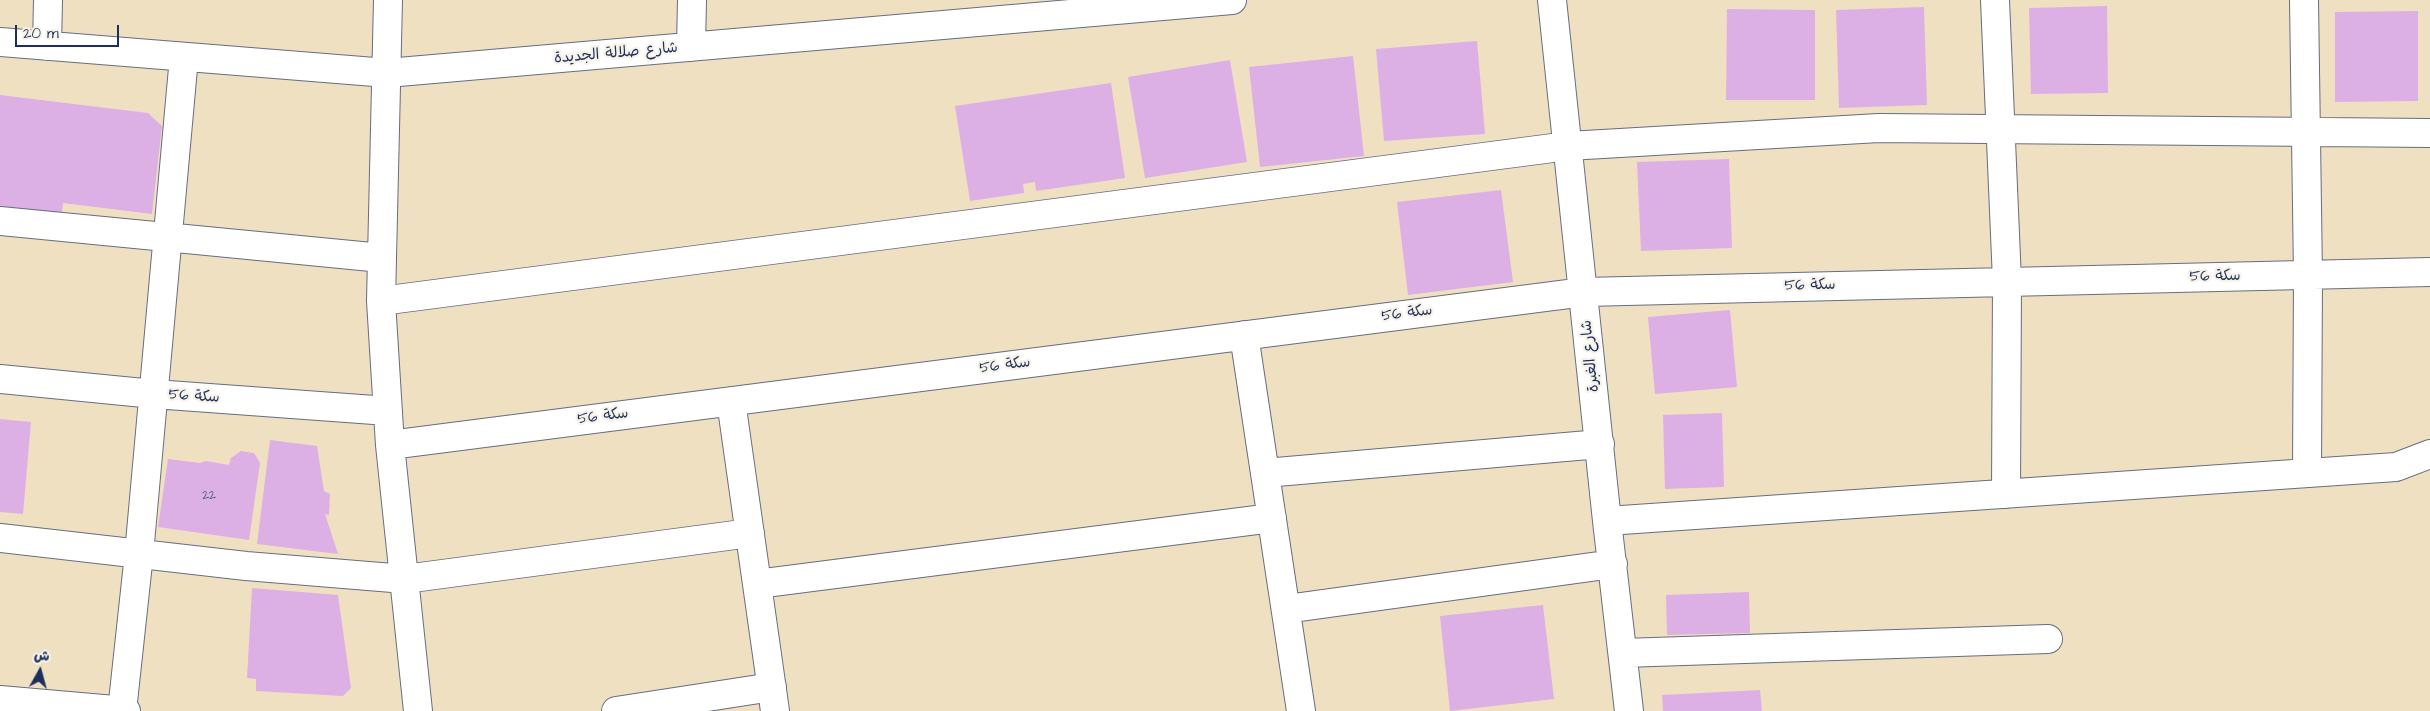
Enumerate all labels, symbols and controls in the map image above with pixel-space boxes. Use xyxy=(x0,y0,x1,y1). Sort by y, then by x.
scale bar xyxy=(18,15,121,47)
text: 20 m xyxy=(23,23,59,44)
street label: شارع صلالة الجديدة xyxy=(553,40,679,68)
street label: سكة 56 xyxy=(2189,268,2241,286)
street label: سكة 56 xyxy=(1784,277,1836,295)
street label: سكة 56 xyxy=(1381,302,1433,326)
street label: شارع الغبرة xyxy=(1578,319,1604,393)
street label: سكة 56 xyxy=(979,354,1031,378)
street label: سكة 56 xyxy=(168,386,220,408)
street label: سكة 56 xyxy=(577,405,629,429)
house number: 22 xyxy=(202,489,216,503)
text: ش xyxy=(33,645,51,667)
north arrow xyxy=(15,646,65,696)

